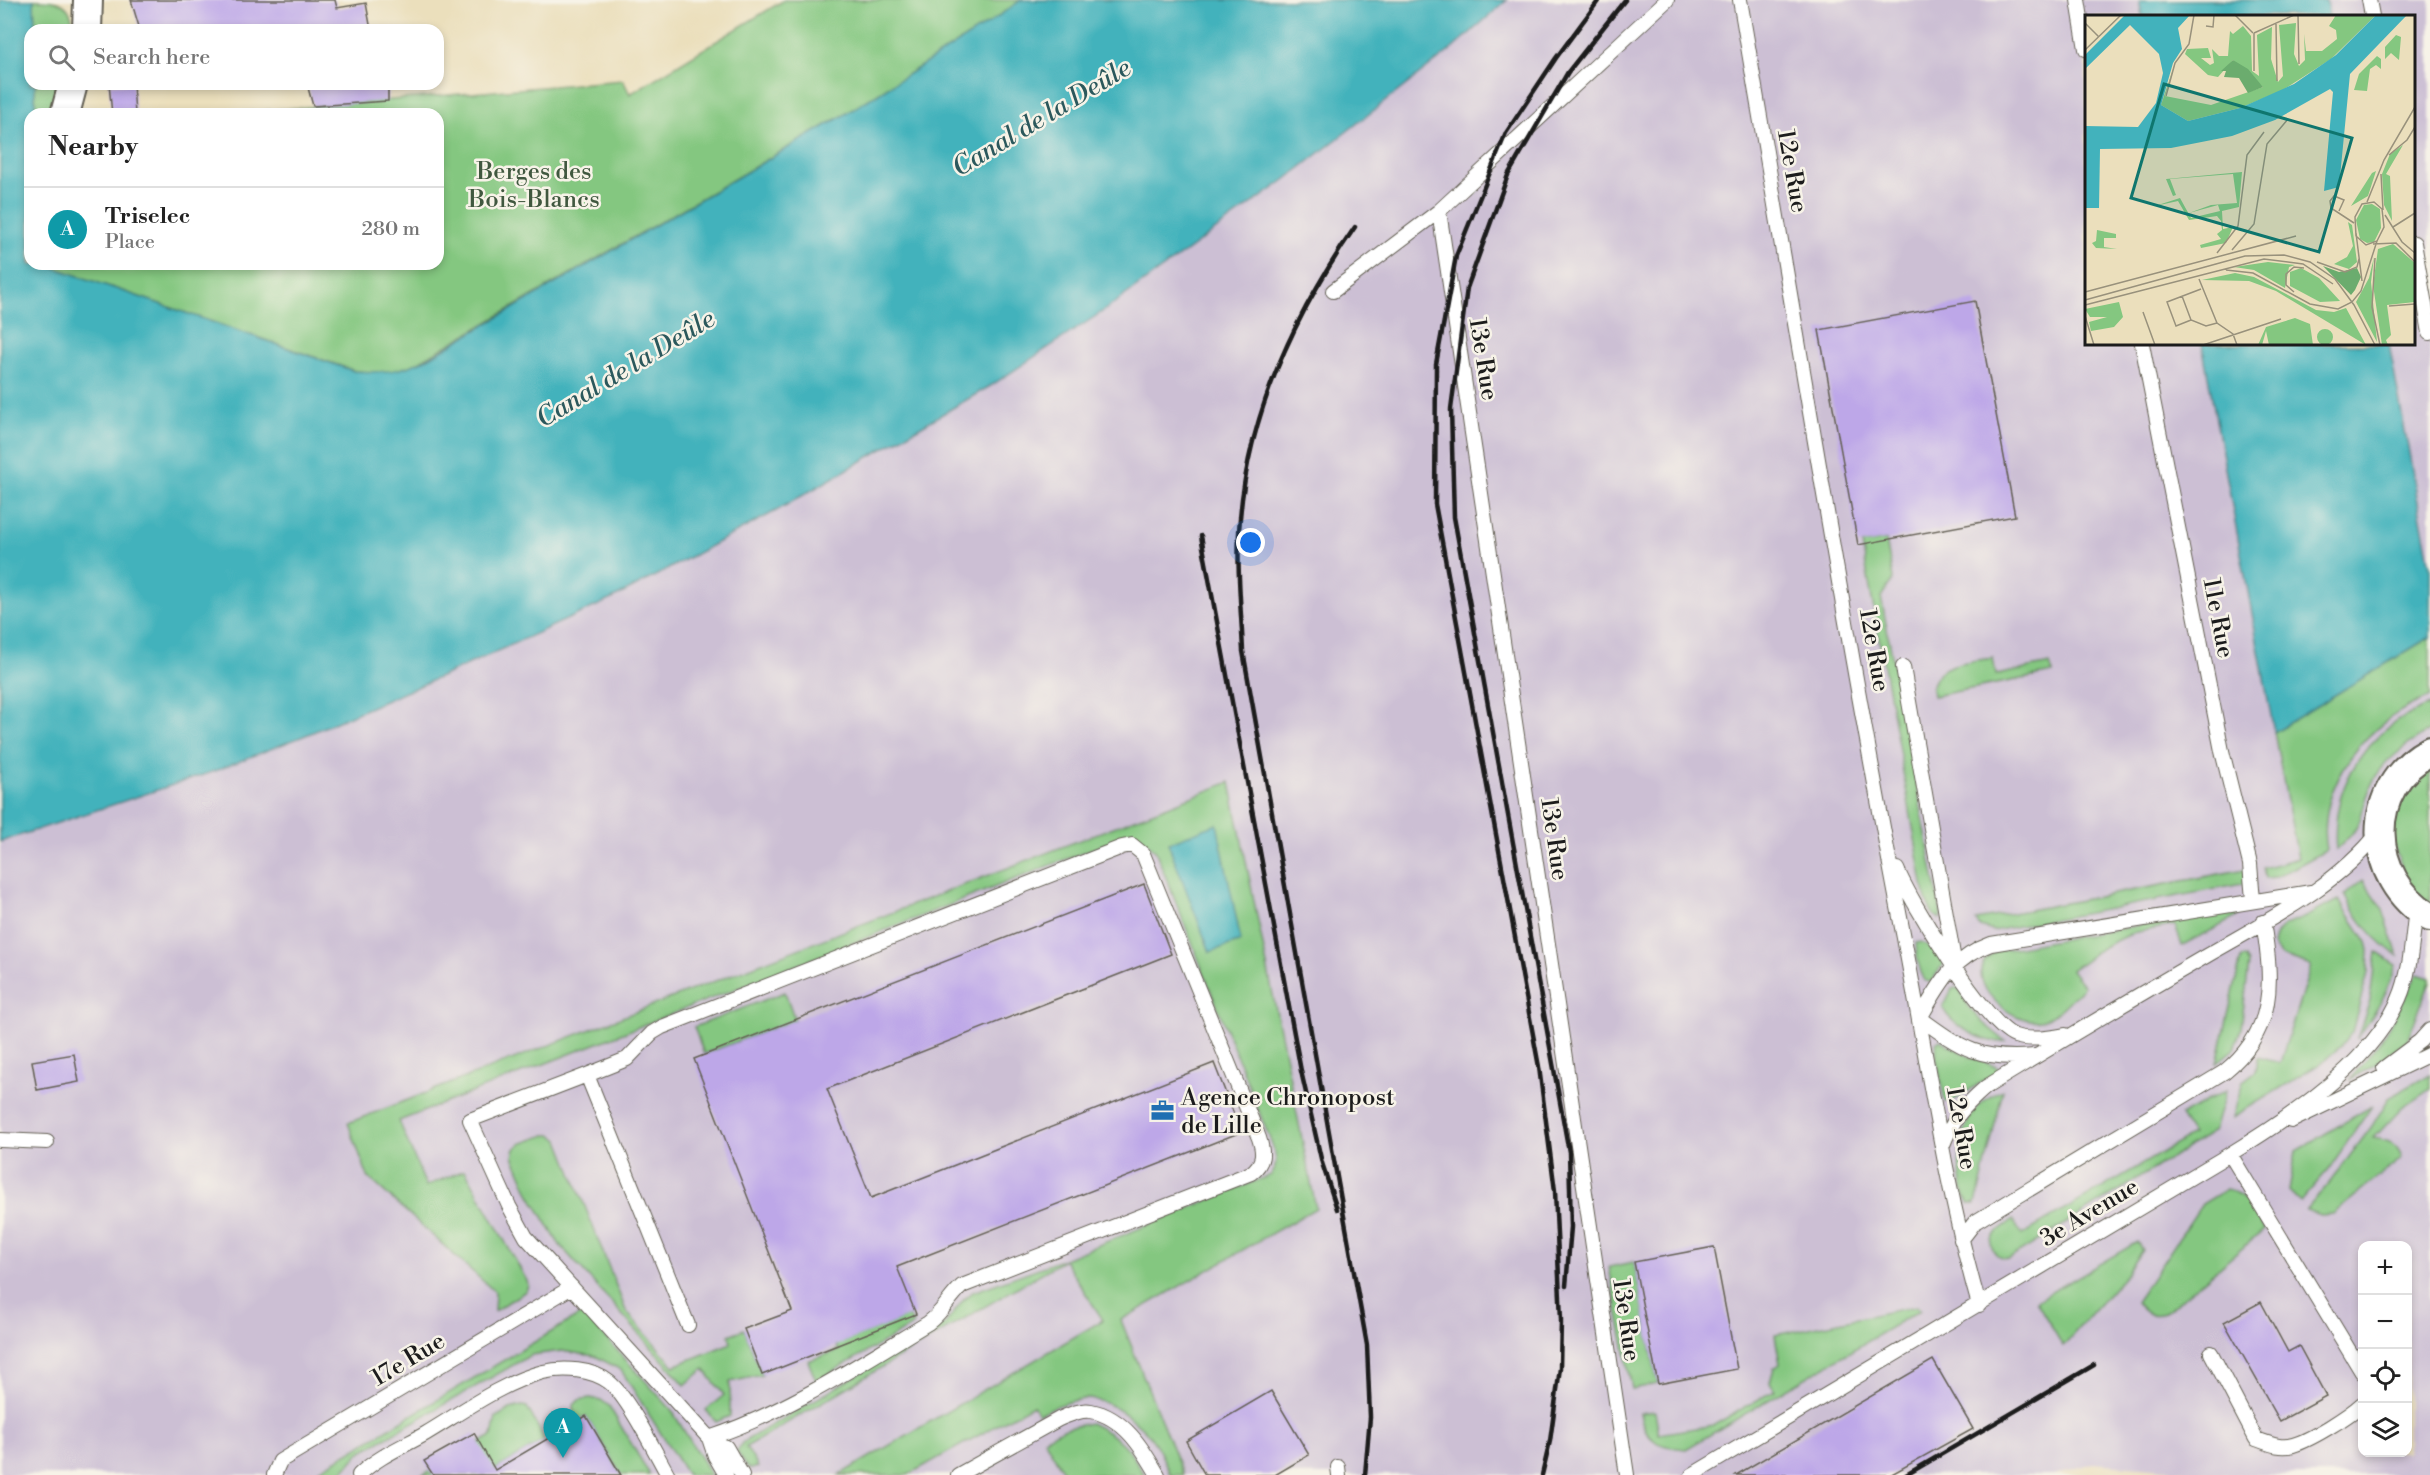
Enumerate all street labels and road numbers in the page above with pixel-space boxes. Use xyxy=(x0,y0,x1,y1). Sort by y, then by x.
street label: 12e Rue xyxy=(1770,127,1814,215)
street label: 13e Rue xyxy=(1462,316,1504,403)
street label: 11e Rue xyxy=(2196,576,2240,661)
street label: 12e Rue xyxy=(1852,606,1896,694)
street label: 13e Rue xyxy=(1533,796,1575,882)
street label: 12e Rue xyxy=(1939,1084,1983,1172)
street label: 3e Avenue xyxy=(2035,1172,2144,1254)
street label: 13e Rue xyxy=(1605,1277,1647,1363)
street label: 17e Rue xyxy=(366,1326,451,1393)

